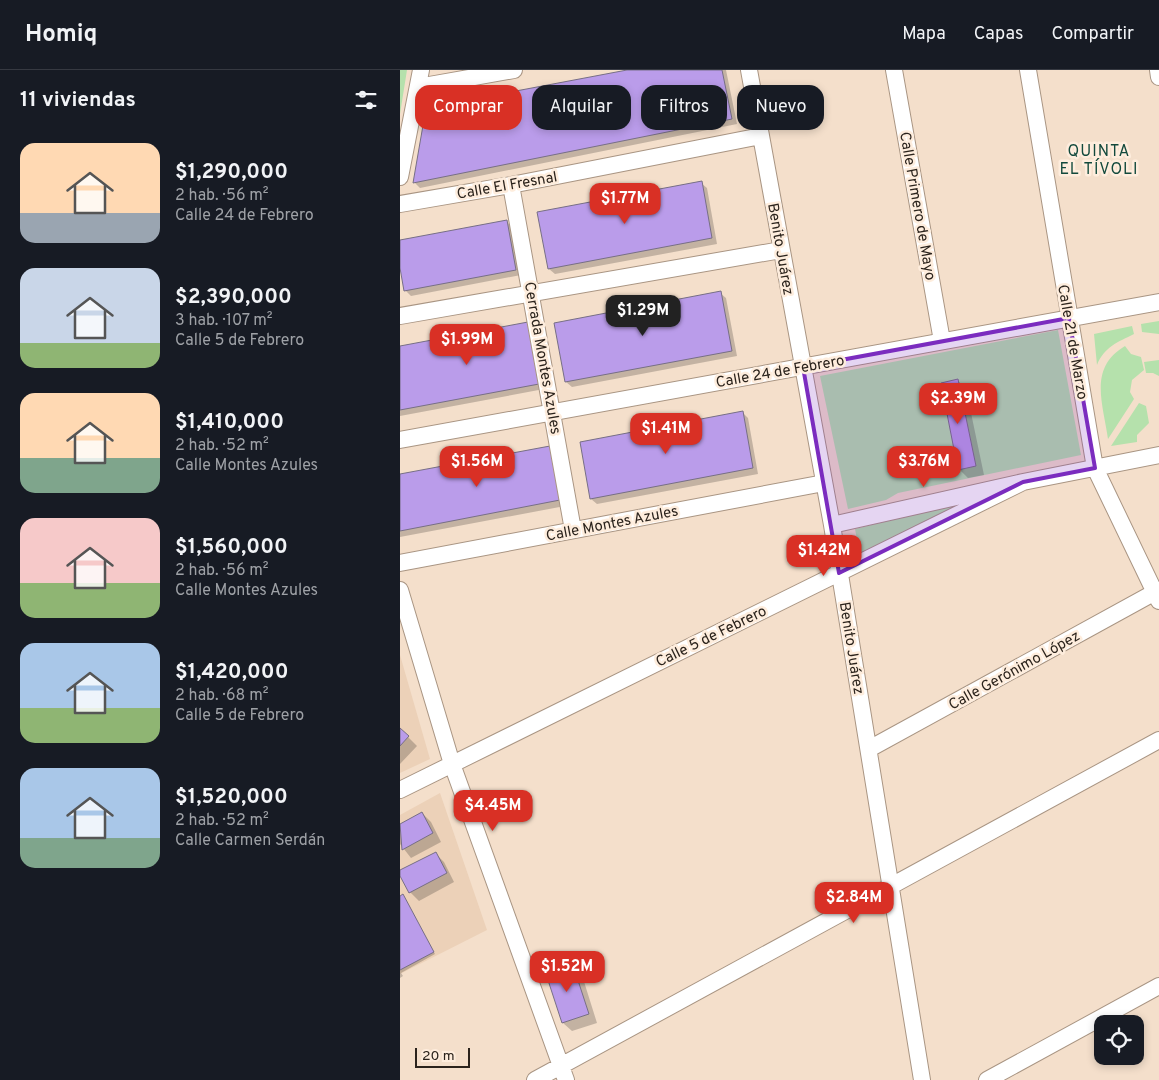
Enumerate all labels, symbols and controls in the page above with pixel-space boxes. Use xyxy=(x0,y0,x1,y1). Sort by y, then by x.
text: Homiq xyxy=(25,20,97,50)
text: Mapa xyxy=(902,23,946,46)
text: Capas xyxy=(974,23,1023,46)
text: Compartir xyxy=(1051,23,1134,46)
chip: Comprar xyxy=(415,85,522,130)
chip: Alquilar xyxy=(532,85,631,130)
chip: Filtros xyxy=(641,85,727,130)
chip: Nuevo xyxy=(737,85,824,130)
icon: filters xyxy=(352,86,380,114)
text: 11 viviendas xyxy=(20,87,136,114)
street label: Calle Primero de Mayo xyxy=(894,131,939,282)
district label: QUINTA EL TÍVOLI xyxy=(1059,142,1139,180)
text: $1,290,000 xyxy=(175,159,288,186)
icon: home xyxy=(60,163,120,223)
street label: Calle El Fresnal xyxy=(456,168,559,205)
pin: $1.77M xyxy=(584,182,666,225)
text: 2 hab. · 56 m² xyxy=(175,186,269,206)
text: $1.77M xyxy=(601,189,649,209)
street label: Benito Juárez xyxy=(762,202,797,297)
text: Calle 24 de Febrero xyxy=(175,206,314,226)
street label: Cerrada Montes Azules xyxy=(519,281,564,436)
street label: Calle 21 de Marzo xyxy=(1052,283,1091,401)
text: $2,390,000 xyxy=(175,284,292,311)
icon: home xyxy=(60,288,120,348)
pin: $1.29M xyxy=(602,294,684,337)
text: $1.29M xyxy=(617,301,669,321)
text: 3 hab. · 107 m² xyxy=(175,311,273,331)
pin: $1.99M xyxy=(426,324,508,366)
text: $1.99M xyxy=(441,330,493,350)
text: Calle 5 de Febrero xyxy=(175,331,304,351)
street label: Calle 24 de Febrero xyxy=(715,352,846,393)
pin: $2.39M xyxy=(917,382,999,425)
text: $2.39M xyxy=(930,389,986,409)
text: $1,410,000 xyxy=(175,409,284,436)
pin: $1.41M xyxy=(625,412,707,455)
icon: home xyxy=(60,413,120,473)
text: $1.41M xyxy=(641,419,691,439)
text: 2 hab. · 52 m² xyxy=(175,436,269,456)
pin: $1.56M xyxy=(436,446,518,488)
pin: $3.76M xyxy=(883,446,965,488)
text: $1.56M xyxy=(451,452,503,472)
text: $3.76M xyxy=(898,452,950,472)
text: Calle Montes Azules xyxy=(175,456,318,476)
street label: Calle Montes Azules xyxy=(545,502,680,547)
text: $1,560,000 xyxy=(175,534,288,561)
pin: $1.42M xyxy=(783,534,865,577)
icon: home xyxy=(60,538,120,598)
text: $1.42M xyxy=(797,541,851,561)
text: 2 hab. · 56 m² xyxy=(175,561,269,581)
text: Calle Montes Azules xyxy=(175,581,318,601)
street label: Benito Juárez xyxy=(834,601,867,696)
street label: Calle 5 de Febrero xyxy=(653,602,770,672)
street label: Calle Gerónimo López xyxy=(946,627,1084,715)
text: $1,420,000 xyxy=(175,659,288,686)
icon: home xyxy=(60,663,120,723)
text: 2 hab. · 68 m² xyxy=(175,686,269,706)
text: Calle 5 de Febrero xyxy=(175,706,304,726)
text: $1,520,000 xyxy=(175,784,288,811)
icon: home xyxy=(60,788,120,848)
pin: $4.45M xyxy=(452,790,534,832)
text: $4.45M xyxy=(465,796,521,816)
text: 2 hab. · 52 m² xyxy=(175,811,269,831)
text: Calle Carmen Serdán xyxy=(175,831,325,851)
pin: $2.84M xyxy=(813,882,895,924)
text: $2.84M xyxy=(826,888,882,908)
pin: $1.52M xyxy=(526,950,608,993)
text: $1.52M xyxy=(541,957,593,977)
map controls xyxy=(1094,1015,1144,1065)
button: locate xyxy=(1094,1015,1144,1065)
scale bar xyxy=(415,1045,470,1068)
text: 20 m xyxy=(422,1048,455,1065)

